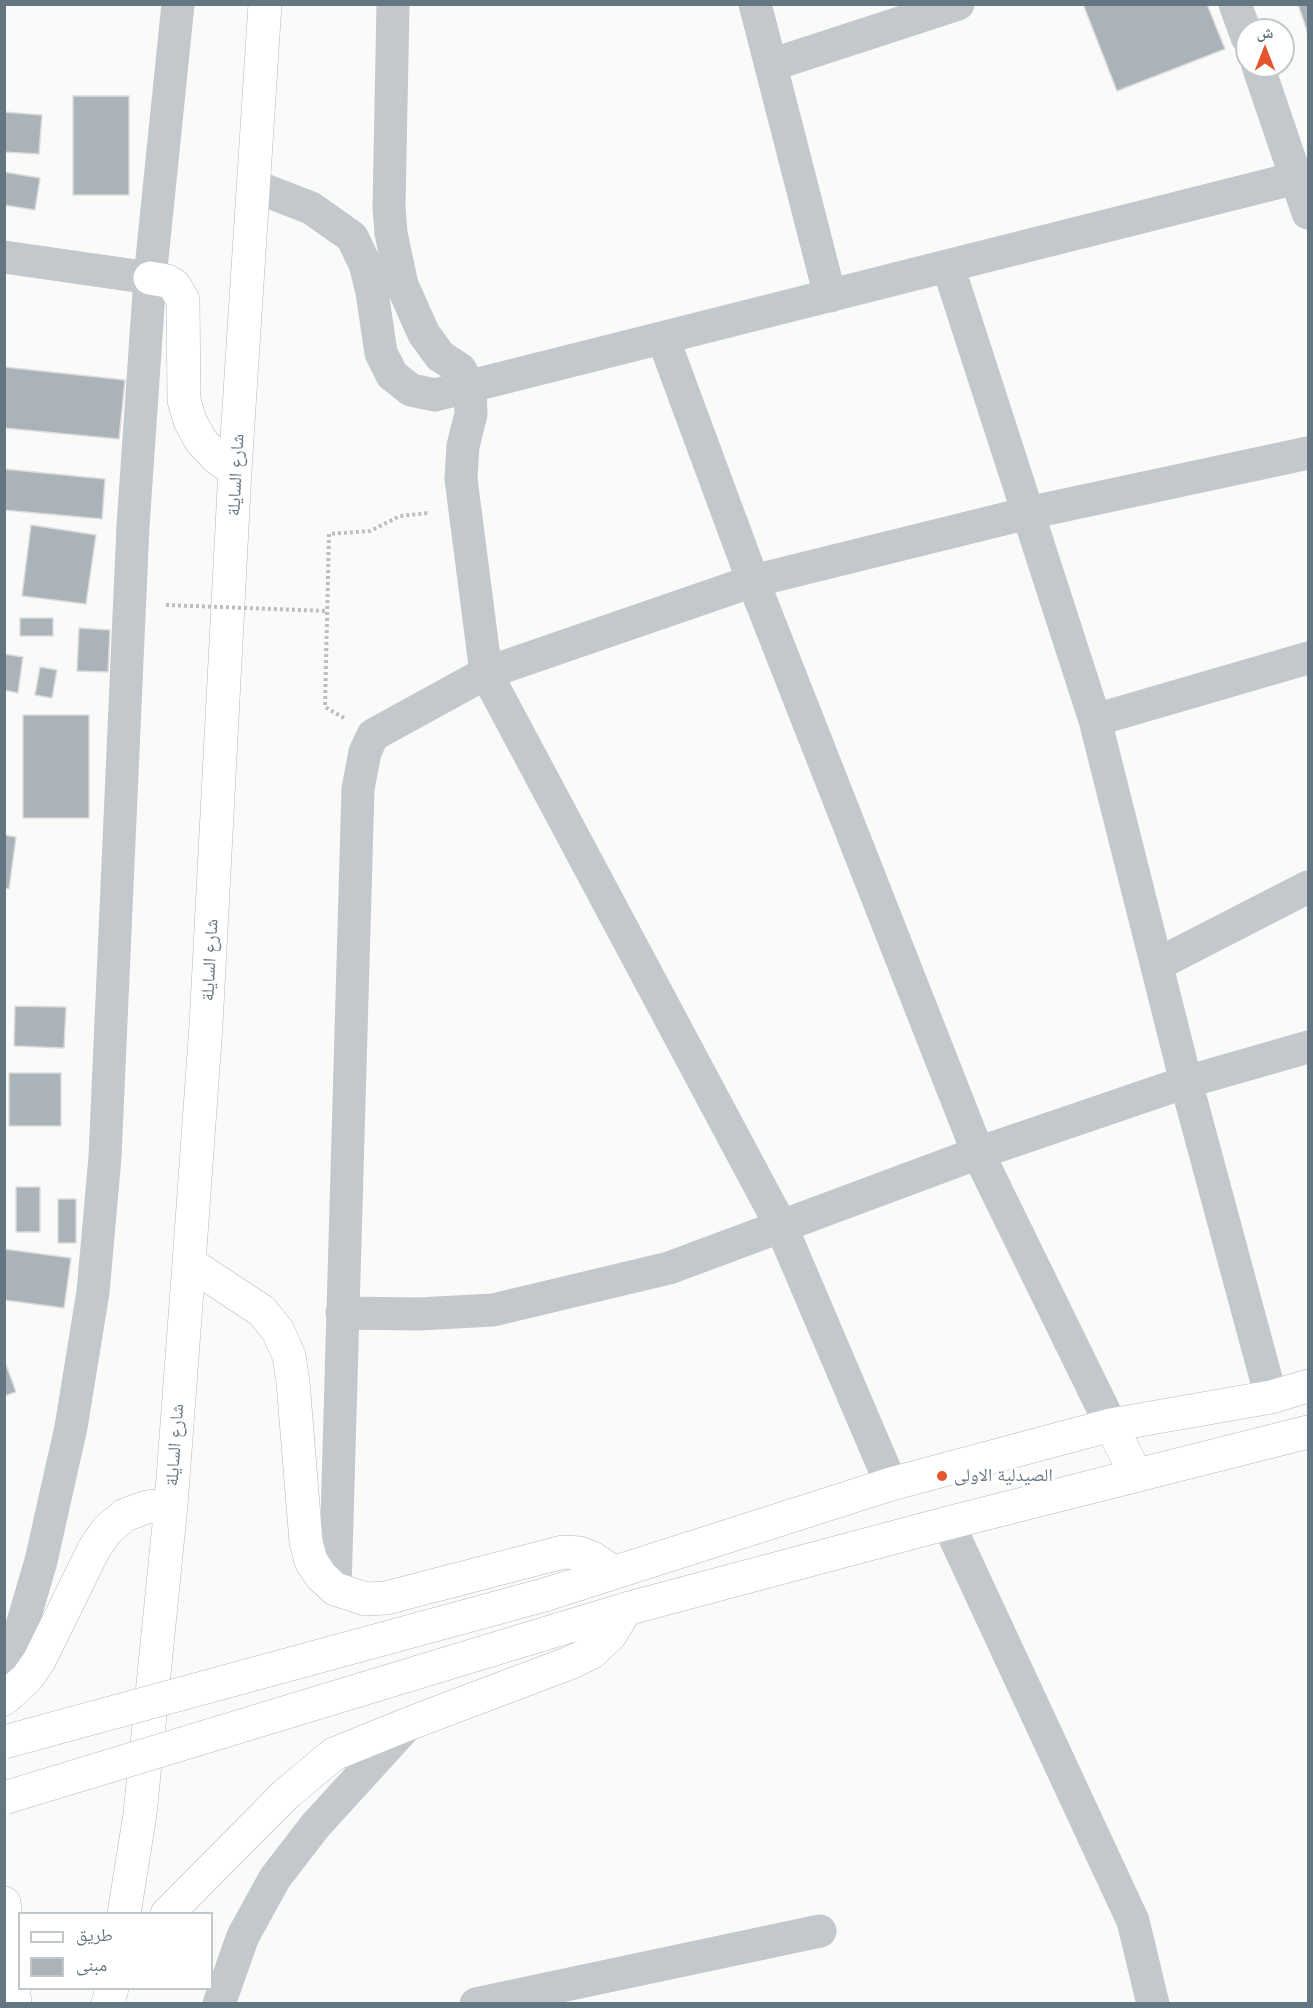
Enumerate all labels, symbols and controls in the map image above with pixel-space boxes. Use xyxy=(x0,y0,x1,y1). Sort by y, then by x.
north arrow xyxy=(1235,18,1295,78)
text: ش xyxy=(1257,22,1273,42)
street label: شارع السايلة xyxy=(223,433,249,517)
street label: شارع السايلة xyxy=(197,918,223,1002)
street label: شارع السايلة xyxy=(161,1403,189,1487)
place label: الصيدلية الاولى xyxy=(954,1465,1053,1487)
marker: الصيدلية الاولى xyxy=(935,1469,949,1483)
legend xyxy=(18,1912,213,1990)
text: طريق xyxy=(76,1923,113,1946)
text: مبنى xyxy=(76,1953,107,1976)

